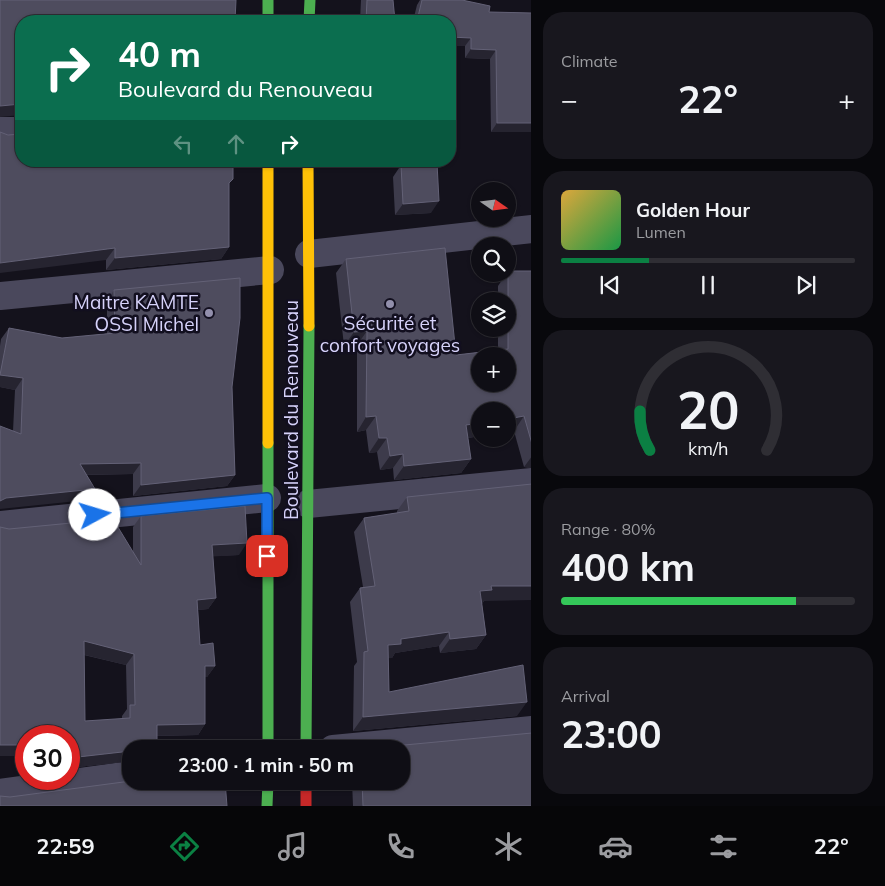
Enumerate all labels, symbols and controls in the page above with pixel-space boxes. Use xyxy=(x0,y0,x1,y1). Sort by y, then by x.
text: 40 m xyxy=(118,32,201,76)
icon: right xyxy=(35,35,100,100)
text: Climate xyxy=(561,51,617,71)
text: Boulevard du Renouveau xyxy=(118,75,373,103)
text: 22° xyxy=(678,75,738,123)
text: − xyxy=(561,82,578,117)
text: + xyxy=(838,82,855,117)
icon: left xyxy=(169,130,197,158)
icon: ahead xyxy=(222,130,250,158)
icon: right xyxy=(275,130,303,158)
north arrow xyxy=(471,182,516,228)
map controls xyxy=(471,182,516,447)
text: Golden Hour xyxy=(636,198,750,222)
text: Lumen xyxy=(636,222,686,242)
button: search xyxy=(471,237,516,282)
icon: previous xyxy=(596,271,624,299)
icon: pause xyxy=(694,271,722,299)
icon: next xyxy=(792,271,820,299)
place label: Maitre KAMTE OSSI Michel xyxy=(74,290,199,336)
button: layers xyxy=(471,292,516,337)
marker: Sécurité et confort voyages xyxy=(384,298,396,310)
street label: Boulevard du Renouveau xyxy=(279,300,303,520)
marker: Maitre KAMTE OSSI Michel xyxy=(203,307,215,319)
place label: Sécurité et confort voyages xyxy=(320,311,460,357)
button: + xyxy=(471,347,516,392)
text: 20 xyxy=(677,377,739,442)
button: − xyxy=(471,402,516,447)
text: km/h xyxy=(688,437,728,459)
position arrow xyxy=(68,488,120,540)
text: Range · 80% xyxy=(561,519,656,539)
pin xyxy=(246,535,288,577)
icon: arrive xyxy=(253,542,281,570)
text: 400 km xyxy=(561,543,695,591)
text: Arrival xyxy=(561,686,610,706)
text: 23:00 xyxy=(561,710,662,758)
speed limit sign: 30 xyxy=(15,725,80,790)
text: 23:00 · 1 min · 50 m xyxy=(178,753,354,777)
icon: directions xyxy=(167,829,202,864)
icon: music xyxy=(275,829,310,864)
icon: phone xyxy=(383,829,418,864)
icon: climate xyxy=(491,829,526,864)
icon: car xyxy=(598,829,633,864)
icon: filters xyxy=(706,829,741,864)
text: 22:59 xyxy=(36,832,95,860)
text: 22° xyxy=(814,832,849,860)

